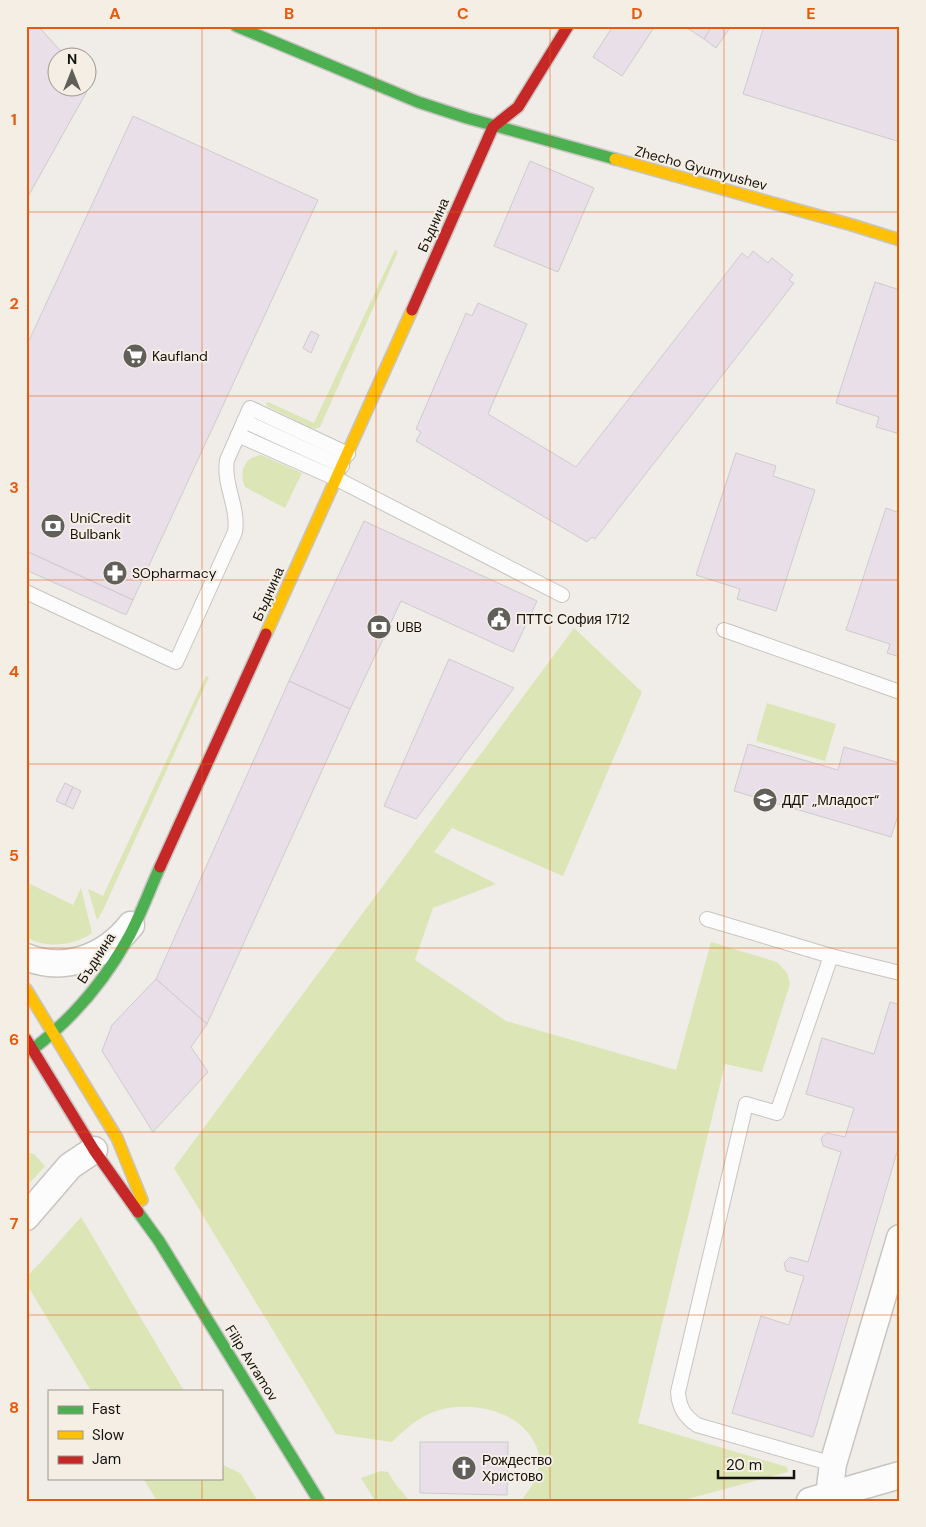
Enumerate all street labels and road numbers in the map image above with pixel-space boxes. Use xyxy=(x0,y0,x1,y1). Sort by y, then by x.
street label: Zhecho Gyumyushev xyxy=(633,142,770,194)
street label: Бъднина xyxy=(413,195,453,255)
street label: Бъднина xyxy=(248,564,288,624)
street label: Бъднина xyxy=(73,929,119,987)
street label: Filip Avramov xyxy=(221,1322,283,1405)

